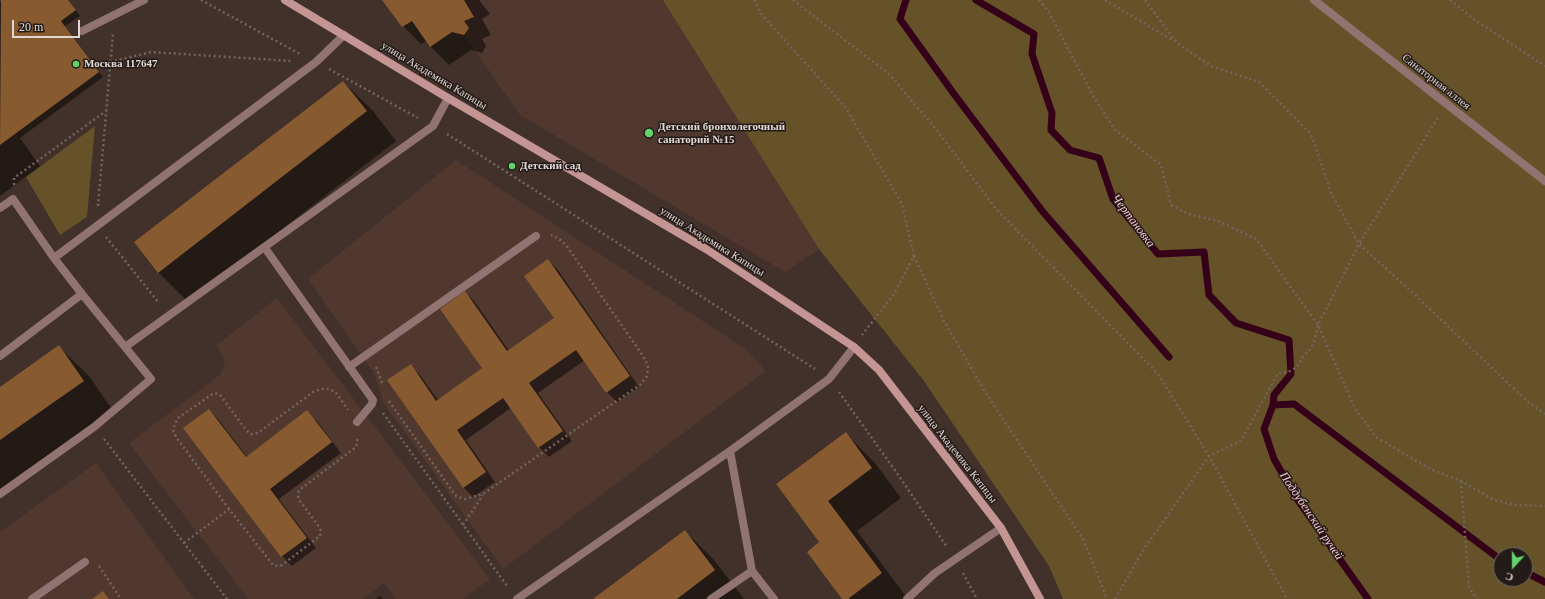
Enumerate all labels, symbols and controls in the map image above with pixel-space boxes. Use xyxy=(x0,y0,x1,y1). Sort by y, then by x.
scale bar xyxy=(14,12,82,38)
text: 20 m xyxy=(19,20,43,34)
street label: улица Академика Капицы xyxy=(379,39,489,113)
street label: Санаторная аллея xyxy=(1399,51,1473,113)
place label: Москва 117647 xyxy=(84,57,158,71)
marker: Москва 117647 xyxy=(71,59,81,69)
place label: Детский бронхолегочный санаторий №15 xyxy=(658,120,785,146)
marker: Детский бронхолегочный санаторий №15 xyxy=(643,127,655,139)
place label: Детский сад xyxy=(520,159,581,173)
marker: Детский сад xyxy=(507,161,517,171)
water label: Чертановка xyxy=(1108,192,1158,250)
street label: улица Академика Капицы xyxy=(657,204,767,280)
street label: улица Академика Капицы xyxy=(915,402,999,506)
water label: Поддубенский ручей xyxy=(1276,469,1346,563)
north arrow xyxy=(1493,547,1533,587)
text: С xyxy=(1503,570,1515,584)

